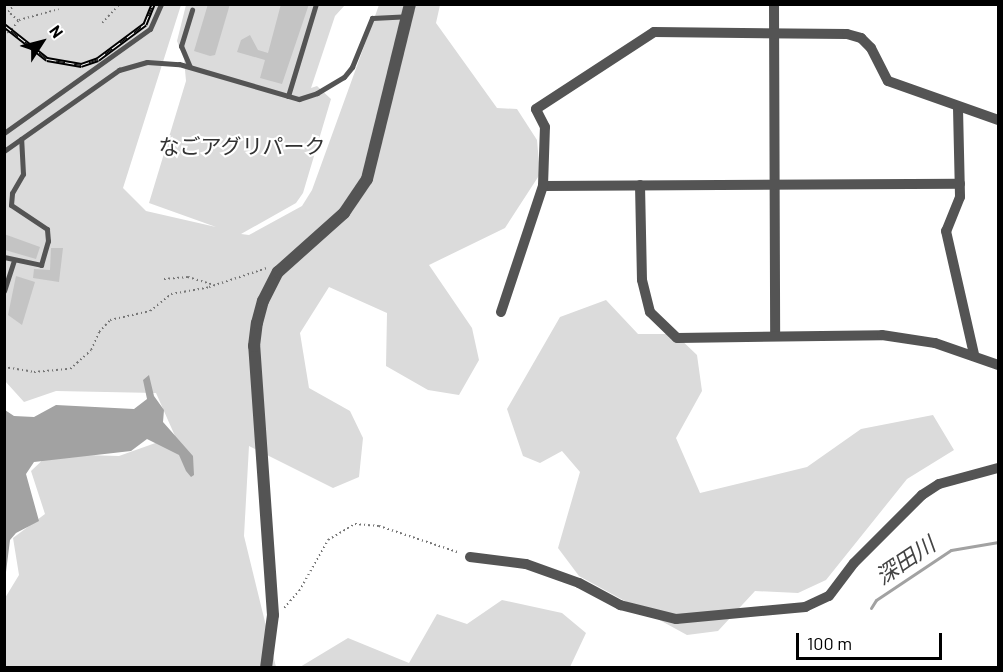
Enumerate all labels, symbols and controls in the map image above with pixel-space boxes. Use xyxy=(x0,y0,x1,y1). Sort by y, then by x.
north arrow xyxy=(12,12,72,72)
text: N xyxy=(46,21,68,41)
park label: なごアグリパーク xyxy=(158,133,326,159)
water label: 深田川 xyxy=(870,531,940,589)
scale bar xyxy=(799,621,944,659)
text: 100 m xyxy=(807,632,852,654)

